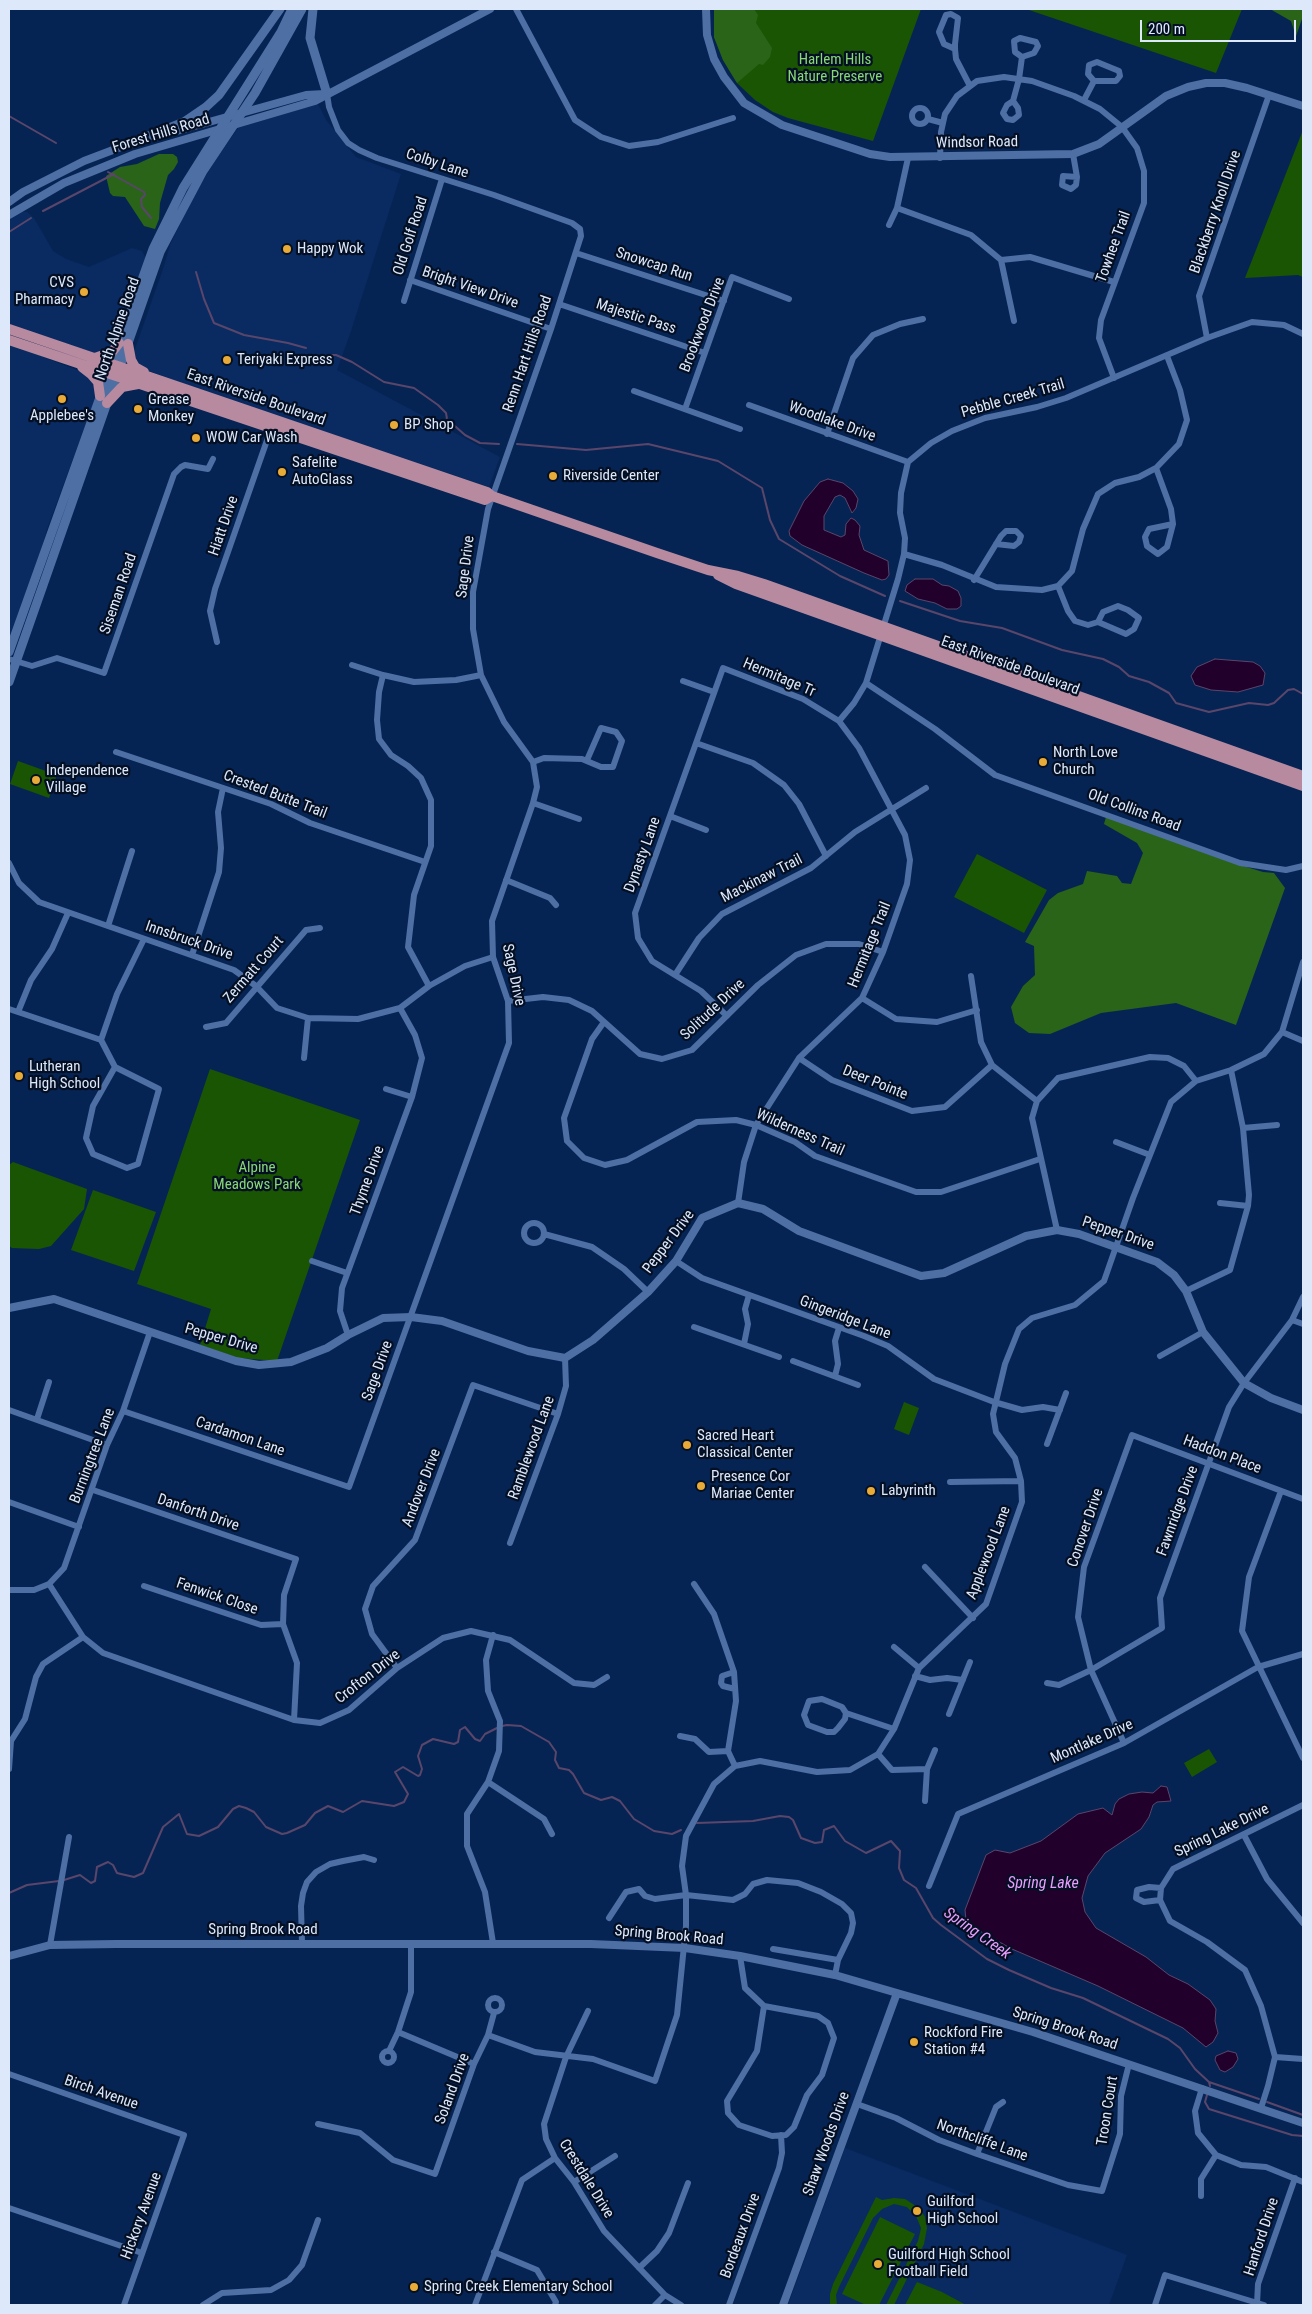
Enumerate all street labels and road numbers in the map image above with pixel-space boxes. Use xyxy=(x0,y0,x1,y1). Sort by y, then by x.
street label: Forest Hills Road xyxy=(110,111,212,157)
street label: Windsor Road xyxy=(936,133,1018,153)
street label: Colby Lane xyxy=(403,145,471,183)
street label: Blackberry Knoll Drive xyxy=(1186,148,1246,276)
street label: Old Golf Road xyxy=(390,194,432,278)
street label: Towhee Trail xyxy=(1093,209,1135,285)
street label: Snowcap Run xyxy=(613,244,695,286)
street label: Bright View Drive xyxy=(419,263,521,313)
street label: North Alpine Road xyxy=(92,275,144,383)
street label: Brookwood Drive xyxy=(677,275,729,375)
street label: Renn Hart Hills Road xyxy=(500,293,556,415)
street label: Majestic Pass xyxy=(594,296,678,338)
street label: East Riverside Boulevard xyxy=(184,366,328,430)
street label: Pebble Creek Trail xyxy=(959,376,1067,422)
street label: Woodlake Drive xyxy=(786,398,878,446)
street label: Hiatt Drive xyxy=(205,494,243,558)
street label: Sage Drive xyxy=(453,535,479,599)
street label: Siseman Road xyxy=(97,551,141,637)
street label: East Riverside Boulevard xyxy=(939,633,1081,699)
street label: Hermitage Tr xyxy=(740,655,818,701)
street label: Crested Butte Trail xyxy=(221,767,329,823)
street label: Old Collins Road xyxy=(1085,786,1183,836)
street label: Dynasty Lane xyxy=(621,815,665,895)
street label: Mackinaw Trail xyxy=(718,851,806,907)
street label: Hermitage Trail xyxy=(845,900,895,990)
street label: Innsbruck Drive xyxy=(143,918,235,964)
street label: Zermatt Court xyxy=(220,933,288,1007)
street label: Sage Drive xyxy=(498,942,528,1008)
street label: Solitude Drive xyxy=(677,976,749,1044)
street label: Deer Pointe xyxy=(840,1062,910,1104)
street label: Wilderness Trail xyxy=(753,1106,847,1160)
street label: Thyme Drive xyxy=(347,1144,389,1218)
street label: Pepper Drive xyxy=(639,1207,699,1277)
street label: Pepper Drive xyxy=(1080,1213,1156,1255)
street label: Gingeridge Lane xyxy=(797,1292,893,1344)
street label: Pepper Drive xyxy=(182,1320,260,1358)
street label: Sage Drive xyxy=(359,1338,397,1404)
street label: Ramblewood Lane xyxy=(505,1394,559,1502)
street label: Burningtree Lane xyxy=(67,1406,119,1506)
street label: Cardamon Lane xyxy=(193,1413,287,1461)
street label: Haddon Place xyxy=(1180,1432,1264,1478)
street label: Andover Drive xyxy=(399,1446,445,1530)
street label: Fawnridge Drive xyxy=(1153,1464,1203,1558)
street label: Conover Drive xyxy=(1064,1486,1108,1570)
street label: Danforth Drive xyxy=(155,1491,241,1535)
street label: Applewood Lane xyxy=(963,1504,1015,1602)
street label: Fenwick Close xyxy=(174,1575,260,1619)
street label: Crofton Drive xyxy=(332,1646,404,1708)
street label: Montlake Drive xyxy=(1048,1716,1136,1768)
street label: Spring Lake Drive xyxy=(1172,1800,1272,1862)
street label: Spring Brook Road xyxy=(208,1921,318,1939)
street label: Spring Brook Road xyxy=(614,1922,724,1950)
street label: Spring Brook Road xyxy=(1010,2004,1120,2054)
street label: Soland Drive xyxy=(432,2051,474,2127)
street label: Birch Avenue xyxy=(62,2072,140,2114)
street label: Troon Court xyxy=(1094,2075,1122,2147)
street label: Shaw Woods Drive xyxy=(800,2090,854,2198)
street label: Northcliffe Lane xyxy=(934,2116,1030,2166)
street label: Crestdale Drive xyxy=(555,2136,617,2222)
street label: Hickory Avenue xyxy=(118,2170,166,2262)
street label: Bordeaux Drive xyxy=(717,2191,765,2281)
street label: Hanford Drive xyxy=(1241,2196,1283,2278)

